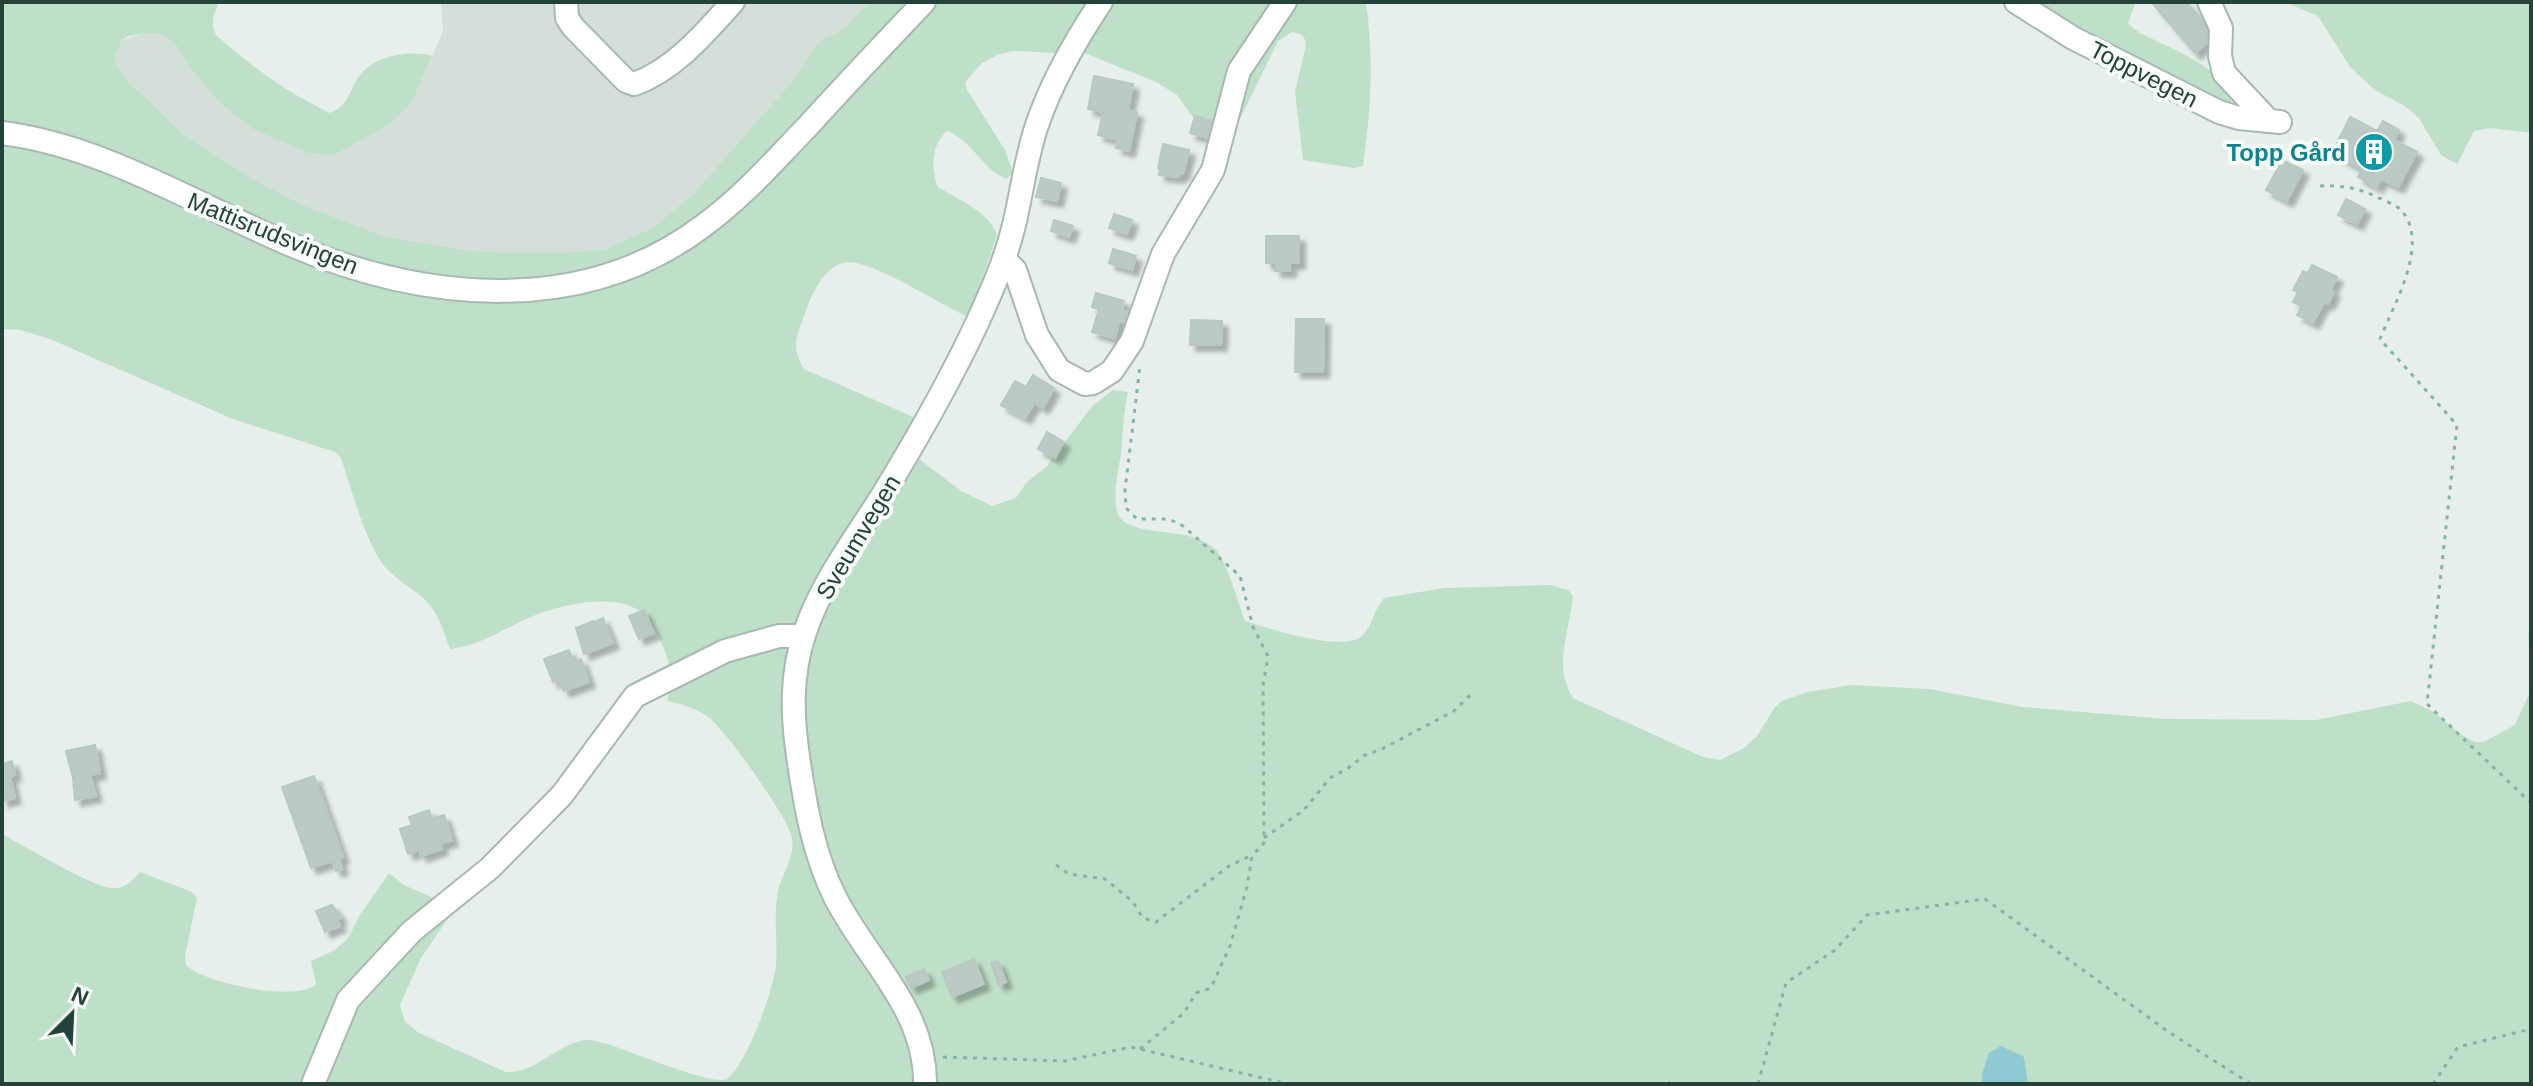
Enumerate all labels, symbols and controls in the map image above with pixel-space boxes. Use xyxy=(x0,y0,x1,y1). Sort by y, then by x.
street label: Toppvegen xyxy=(2086,35,2202,113)
building icon: Topp Gård xyxy=(2353,131,2395,173)
place label: Topp Gård xyxy=(2226,139,2346,166)
street label: Mattisrudsvingen xyxy=(184,187,362,279)
street label: Sveumvegen xyxy=(810,470,906,604)
north arrow xyxy=(32,974,112,1054)
text: N xyxy=(68,982,92,1011)

